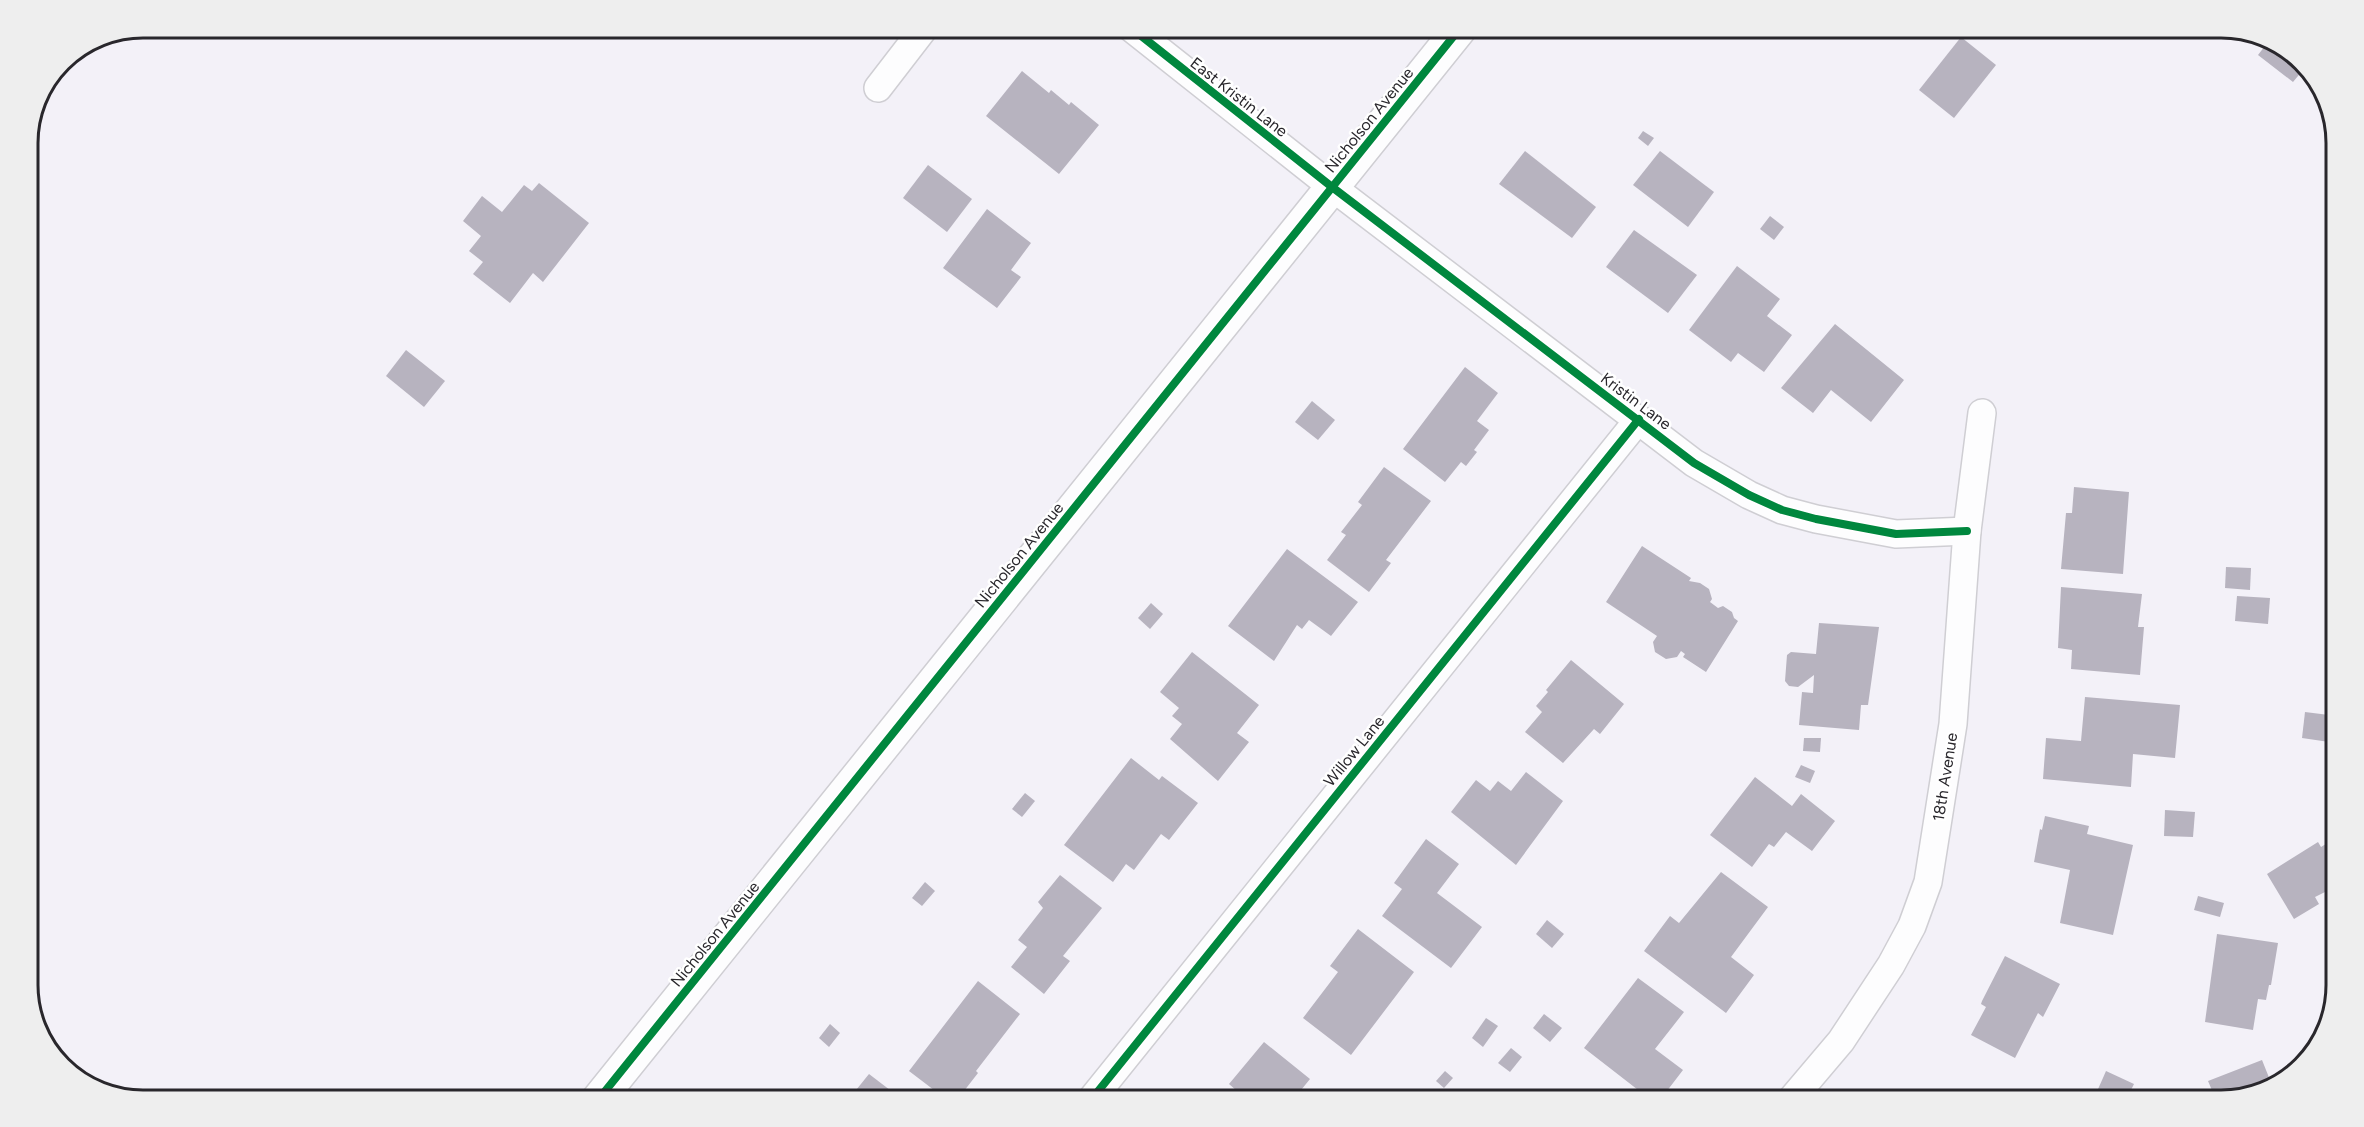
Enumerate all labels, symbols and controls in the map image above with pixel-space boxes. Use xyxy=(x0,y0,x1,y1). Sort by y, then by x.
street label: East Kristin Lane xyxy=(1187,53,1292,141)
street label: Nicholson Avenue xyxy=(1321,63,1418,177)
street label: Kristin Lane xyxy=(1597,368,1675,434)
street label: Nicholson Avenue xyxy=(971,498,1068,612)
street label: Willow Lane xyxy=(1320,711,1389,790)
street label: 18th Avenue xyxy=(1929,731,1961,823)
street label: Nicholson Avenue xyxy=(667,877,764,991)

